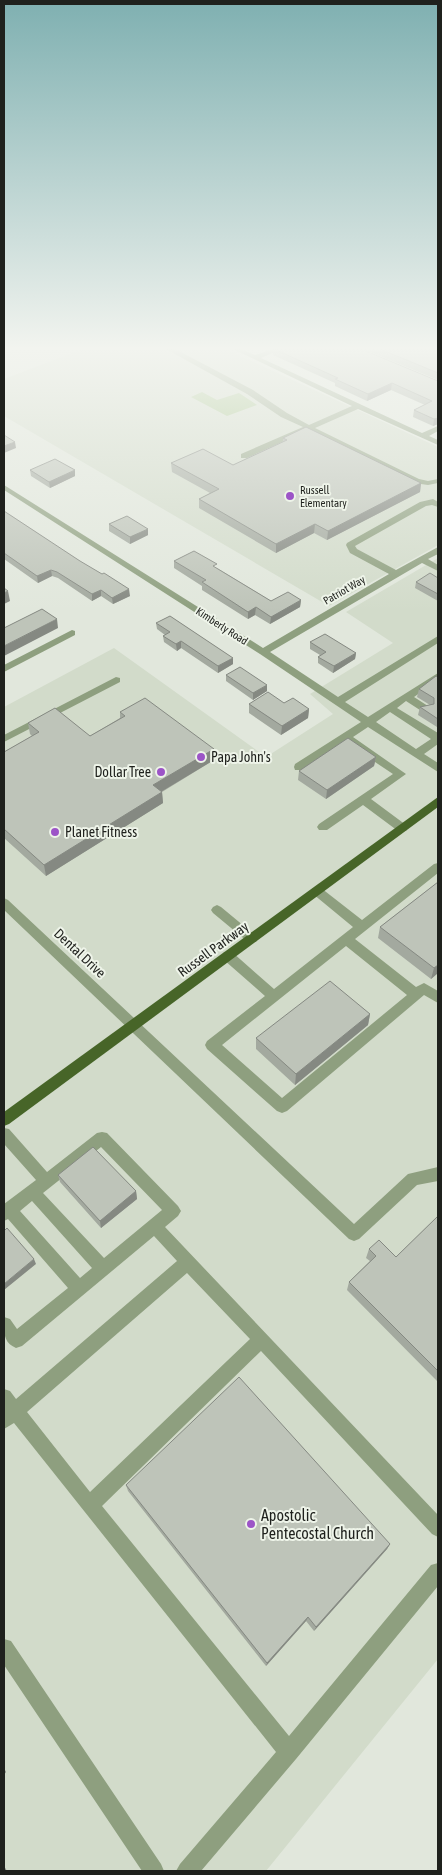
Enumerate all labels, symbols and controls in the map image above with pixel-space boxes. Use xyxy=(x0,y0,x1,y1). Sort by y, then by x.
place label: Russell Elementary xyxy=(300,484,347,509)
marker: Russell Elementary xyxy=(284,490,296,502)
street label: Patriot Way xyxy=(321,573,367,607)
street label: Kimberly Road xyxy=(194,605,250,647)
place label: Papa John's xyxy=(211,749,271,765)
marker: Papa John's xyxy=(195,751,207,763)
place label: Dollar Tree xyxy=(95,764,151,780)
marker: Dollar Tree xyxy=(155,766,167,778)
place label: Planet Fitness xyxy=(65,824,137,840)
marker: Planet Fitness xyxy=(49,826,61,838)
street label: Russell Parkway xyxy=(175,918,252,980)
street label: Dental Drive xyxy=(51,925,109,981)
place label: Apostolic Pentecostal Church xyxy=(261,1506,374,1542)
marker: Apostolic Pentecostal Church xyxy=(245,1518,257,1530)

